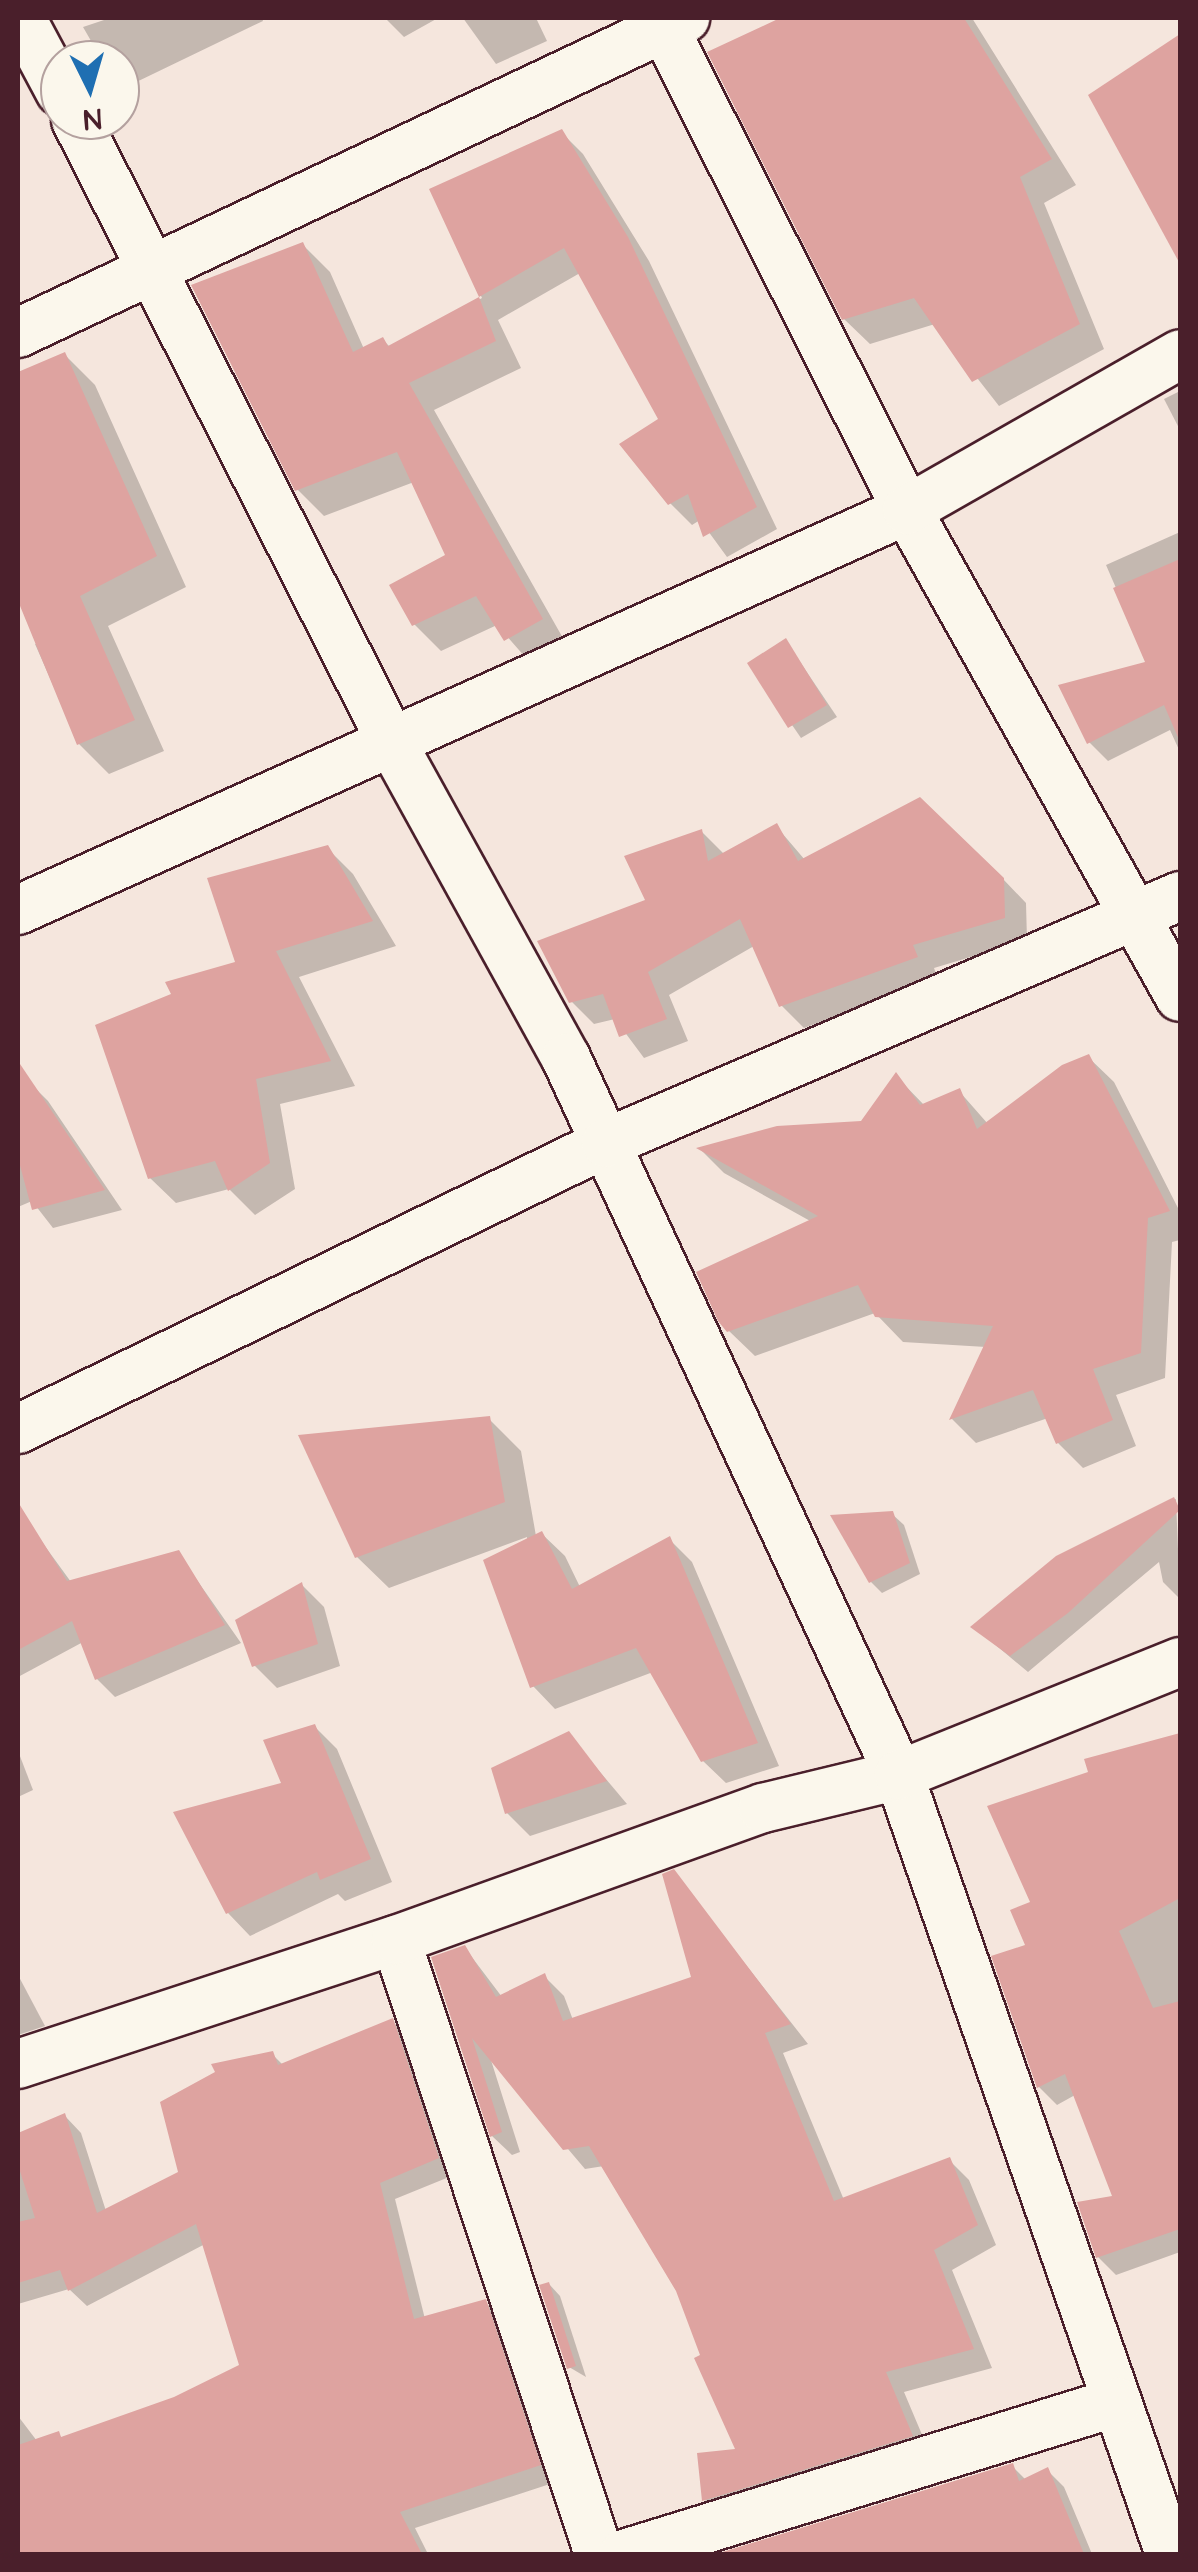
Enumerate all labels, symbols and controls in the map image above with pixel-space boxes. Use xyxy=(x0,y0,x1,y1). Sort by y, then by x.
north arrow xyxy=(40,40,140,140)
text: N xyxy=(82,98,103,139)

